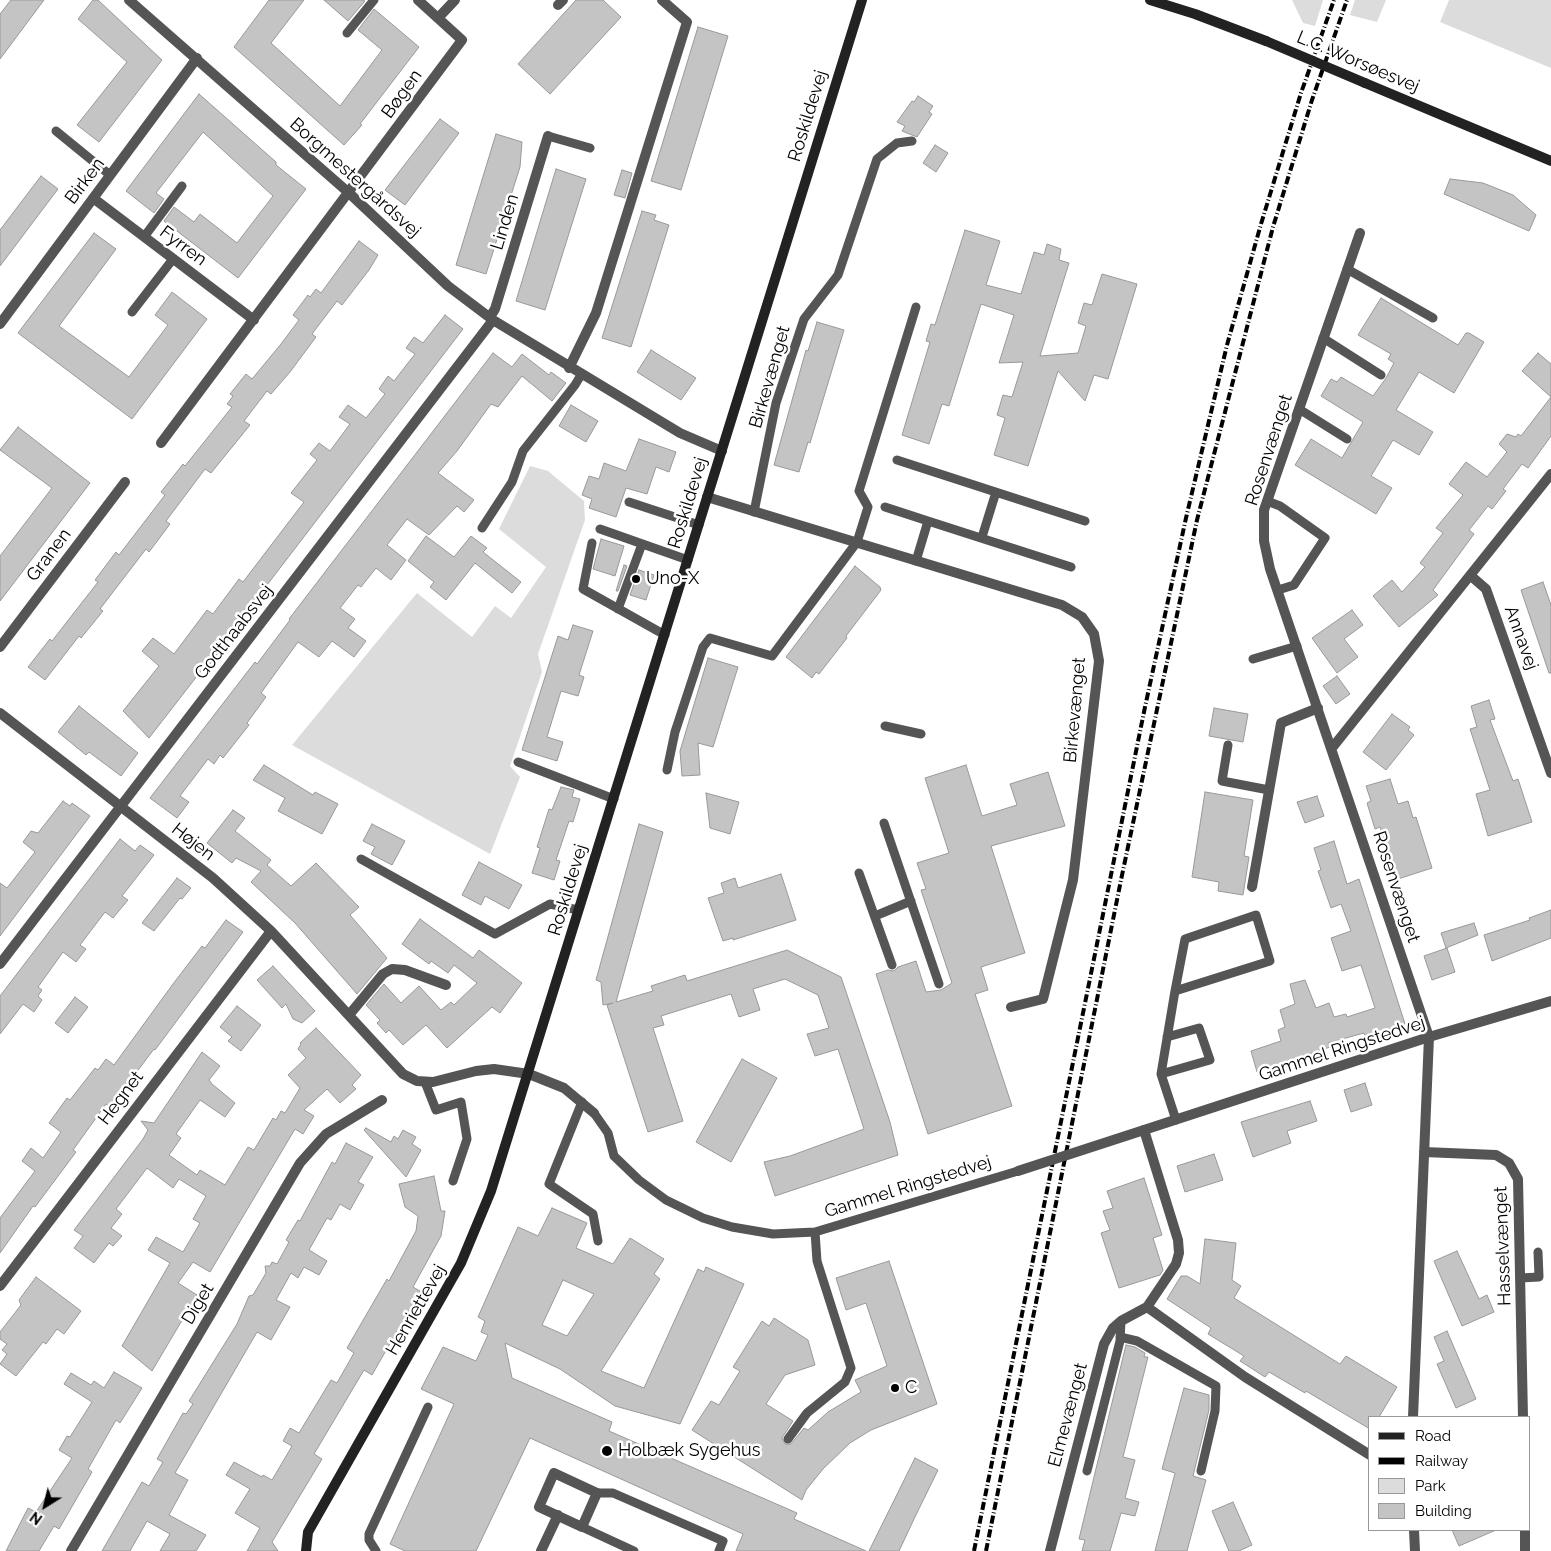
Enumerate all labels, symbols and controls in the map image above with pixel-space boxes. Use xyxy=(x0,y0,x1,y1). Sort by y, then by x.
street label: L.C. Worsøesvej xyxy=(1294,26,1422,98)
street label: Bøgen xyxy=(377,65,427,123)
street label: Roskildevej xyxy=(784,68,832,164)
street label: Borgmestergårdsvej xyxy=(285,114,425,242)
street label: Birken xyxy=(61,154,109,208)
street label: Linden xyxy=(486,192,524,252)
street label: Fyrren xyxy=(155,221,211,271)
street label: Birkevænget xyxy=(745,323,795,431)
street label: Rosenvænget xyxy=(1241,392,1297,508)
street label: Roskildevej xyxy=(664,455,712,551)
street label: Granen xyxy=(22,524,76,586)
place label: Uno-X xyxy=(646,568,699,590)
marker: Uno-X xyxy=(630,573,642,585)
street label: Godthaabsvej xyxy=(190,580,278,684)
street label: Annavej xyxy=(1499,603,1543,673)
street label: Birkevænget xyxy=(1060,656,1090,764)
street label: Højen xyxy=(167,818,219,866)
street label: Rosenvænget xyxy=(1368,829,1424,945)
street label: Roskildevej xyxy=(544,842,592,938)
street label: Gammel Ringstedvej xyxy=(1256,1012,1428,1086)
street label: Hegnet xyxy=(94,1067,148,1129)
street label: Gammel Ringstedvej xyxy=(822,1151,994,1223)
street label: Hasselvænget xyxy=(1490,1186,1516,1306)
street label: Henriettevej xyxy=(381,1261,451,1359)
street label: Diget xyxy=(177,1279,219,1329)
street label: Elmevænget xyxy=(1044,1361,1092,1469)
place label: C xyxy=(905,1377,917,1399)
marker: C xyxy=(889,1382,901,1394)
legend xyxy=(1368,1416,1531,1531)
text: Road xyxy=(1415,1427,1451,1445)
place label: Holbæk Sygehus xyxy=(618,1440,760,1462)
marker: Holbæk Sygehus xyxy=(600,1444,614,1458)
text: Railway xyxy=(1415,1452,1468,1470)
text: Park xyxy=(1415,1477,1446,1495)
north arrow xyxy=(20,1481,70,1531)
text: Building xyxy=(1415,1502,1472,1520)
text: N xyxy=(27,1509,45,1528)

